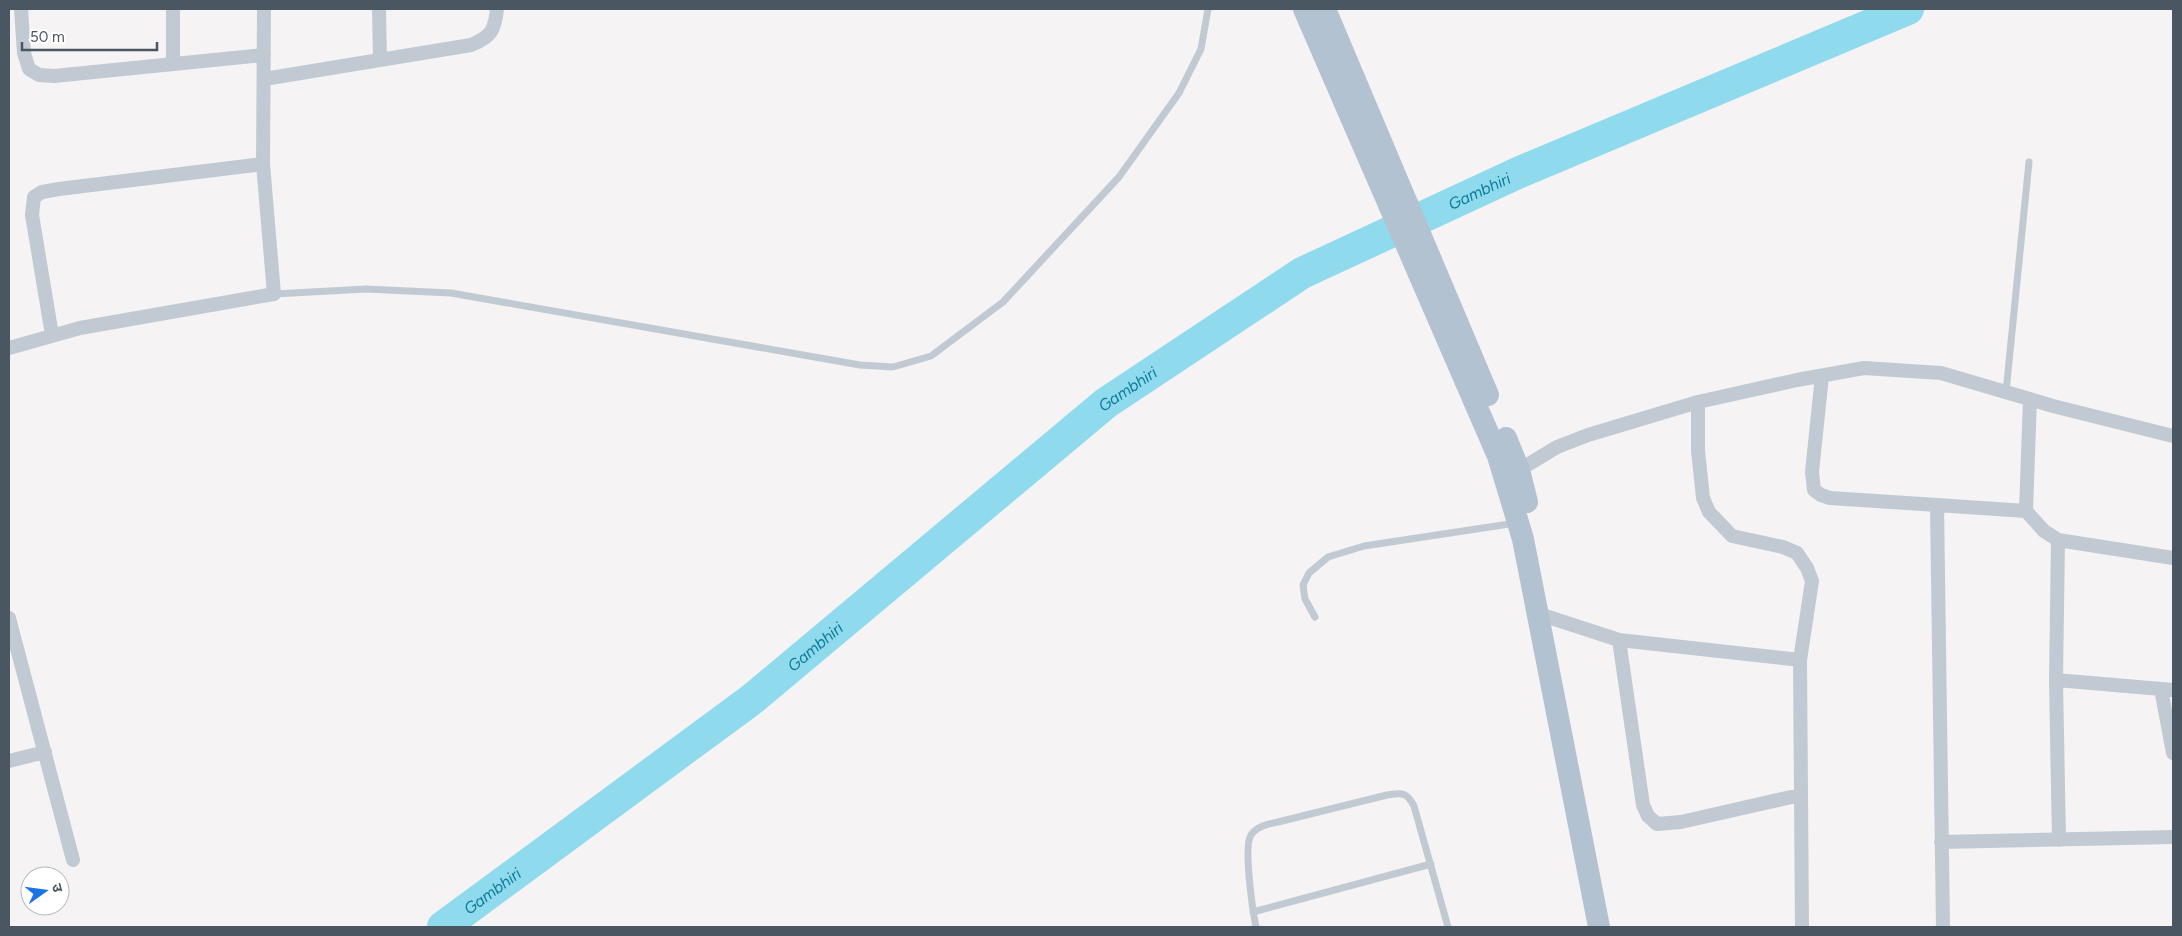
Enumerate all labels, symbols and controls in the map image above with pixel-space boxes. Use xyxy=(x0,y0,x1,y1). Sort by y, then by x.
scale bar xyxy=(22,20,158,52)
text: 50 m xyxy=(30,28,65,46)
water label: Gambhiri xyxy=(1445,169,1514,214)
water label: Gambhiri xyxy=(1094,363,1161,416)
water label: Gambhiri xyxy=(784,618,847,675)
water label: Gambhiri xyxy=(460,864,525,919)
north arrow xyxy=(20,866,70,916)
text: उ xyxy=(48,882,67,895)

